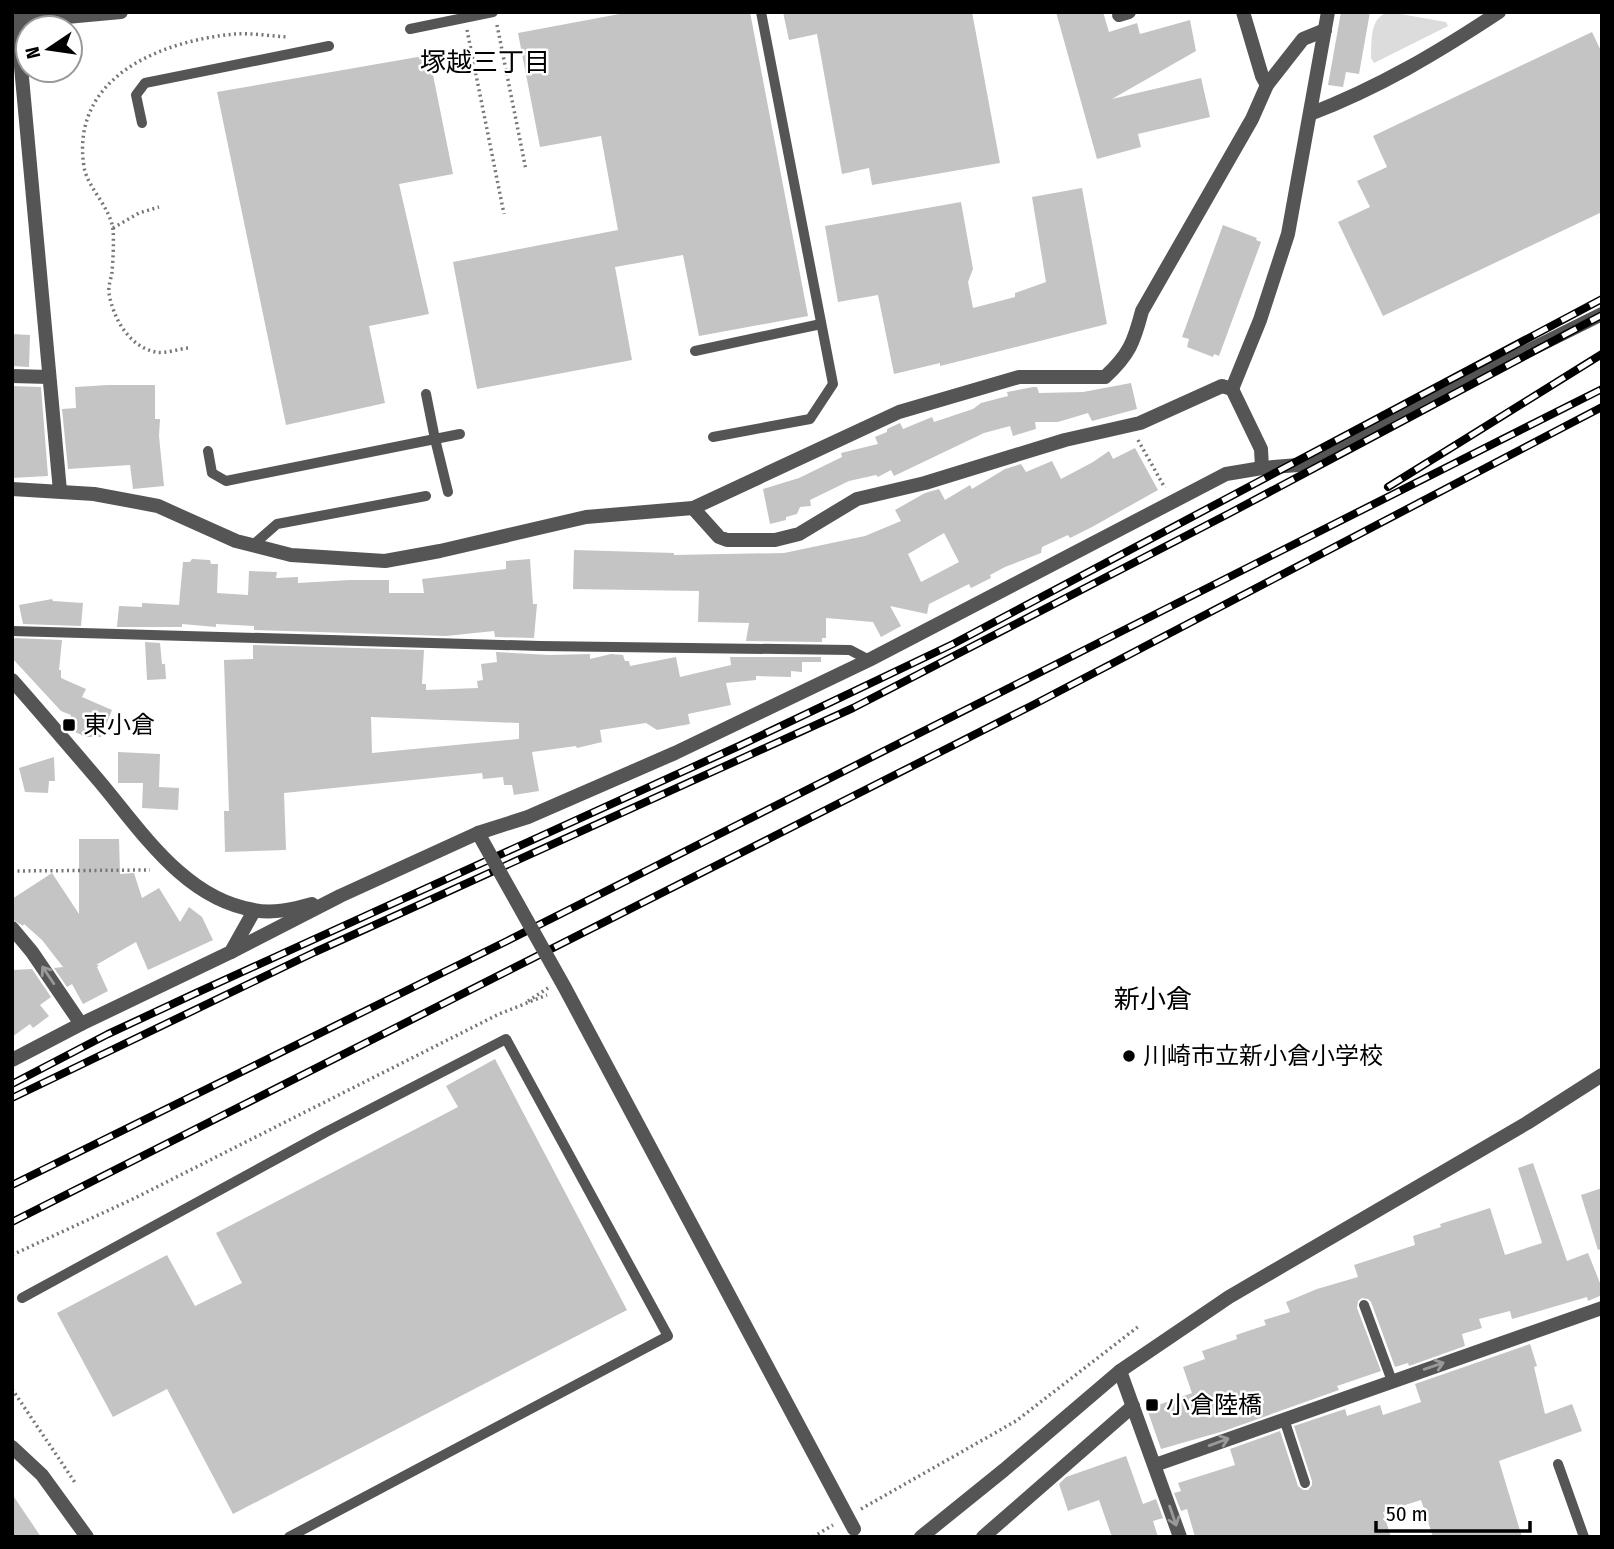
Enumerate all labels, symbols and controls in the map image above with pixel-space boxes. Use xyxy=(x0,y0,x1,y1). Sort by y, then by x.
north arrow xyxy=(14,14,84,84)
text: N xyxy=(20,45,45,61)
district label: 塚越三丁目 xyxy=(420,47,550,78)
place label: 東小倉 xyxy=(83,711,155,739)
marker: 東小倉 xyxy=(61,717,77,733)
one-way arrow xyxy=(41,966,55,985)
district label: 新小倉 xyxy=(1114,984,1192,1015)
place label: 川崎市立新小倉小学校 xyxy=(1143,1042,1383,1070)
marker: 川崎市立新小倉小学校 xyxy=(1121,1048,1137,1064)
one-way arrow xyxy=(1423,1359,1445,1372)
place label: 小倉陸橋 xyxy=(1166,1391,1262,1419)
marker: 小倉陸橋 xyxy=(1144,1397,1160,1413)
one-way arrow xyxy=(1208,1435,1230,1447)
scale bar xyxy=(1376,1490,1530,1534)
text: 50 m xyxy=(1386,1501,1428,1527)
one-way arrow xyxy=(1168,1505,1180,1527)

